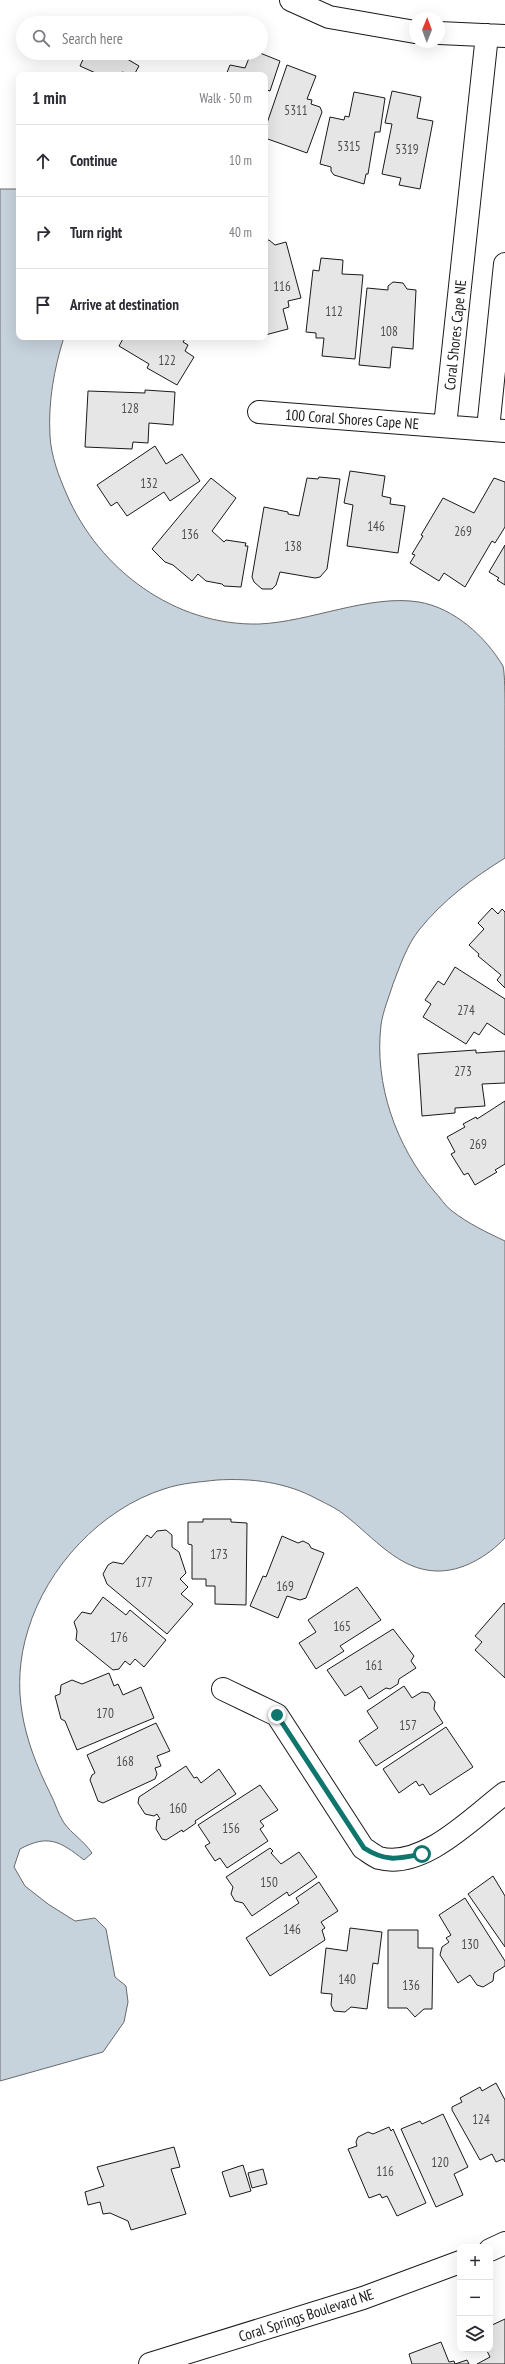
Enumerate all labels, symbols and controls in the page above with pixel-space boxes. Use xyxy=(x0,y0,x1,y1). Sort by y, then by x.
north arrow xyxy=(409,12,445,48)
search box xyxy=(16,16,268,60)
icon: search xyxy=(30,27,52,49)
text: Search here xyxy=(62,29,123,48)
text: 1 min xyxy=(32,87,66,109)
text: Walk · 50 m xyxy=(200,90,252,107)
house number: 5311 xyxy=(284,102,308,119)
house number: 5315 xyxy=(337,138,361,155)
house number: 5319 xyxy=(395,141,419,158)
icon: ahead xyxy=(32,150,54,172)
text: Continue xyxy=(70,151,117,170)
text: 10 m xyxy=(229,152,252,169)
icon: right xyxy=(32,222,54,244)
text: Turn right xyxy=(70,223,122,242)
text: 40 m xyxy=(229,224,252,241)
house number: 116 xyxy=(273,278,291,295)
street label: Coral Shores Cape NE xyxy=(440,279,470,391)
icon: arrive xyxy=(32,294,54,316)
text: Arrive at destination xyxy=(70,295,179,314)
house number: 112 xyxy=(325,303,343,320)
house number: 108 xyxy=(380,323,398,340)
house number: 122 xyxy=(158,352,176,369)
house number: 128 xyxy=(121,400,139,417)
street label: 100 Coral Shores Cape NE xyxy=(284,405,420,433)
house number: 132 xyxy=(140,475,158,492)
house number: 146 xyxy=(367,518,385,535)
house number: 269 xyxy=(454,523,472,540)
house number: 136 xyxy=(181,526,199,543)
house number: 138 xyxy=(284,538,302,555)
house number: 274 xyxy=(457,1002,475,1019)
house number: 273 xyxy=(454,1063,472,1080)
house number: 269 xyxy=(469,1136,487,1153)
house number: 173 xyxy=(210,1546,228,1563)
house number: 177 xyxy=(135,1574,153,1591)
house number: 169 xyxy=(276,1578,294,1595)
house number: 165 xyxy=(333,1618,351,1635)
house number: 176 xyxy=(110,1629,128,1646)
house number: 161 xyxy=(365,1657,383,1674)
house number: 170 xyxy=(96,1705,114,1722)
route end xyxy=(268,1706,286,1724)
house number: 157 xyxy=(399,1717,417,1734)
house number: 168 xyxy=(116,1753,134,1770)
house number: 160 xyxy=(169,1800,187,1817)
house number: 156 xyxy=(222,1820,240,1837)
route start xyxy=(413,1845,431,1863)
house number: 150 xyxy=(260,1874,278,1891)
house number: 146 xyxy=(283,1921,301,1938)
house number: 130 xyxy=(461,1936,479,1953)
house number: 140 xyxy=(338,1971,356,1988)
house number: 136 xyxy=(402,1977,420,1994)
house number: 124 xyxy=(472,2111,490,2128)
house number: 120 xyxy=(431,2154,449,2171)
house number: 116 xyxy=(376,2163,394,2180)
map controls xyxy=(457,2244,493,2352)
button: + xyxy=(457,2244,493,2280)
button: − xyxy=(457,2280,493,2316)
street label: Coral Springs Boulevard NE xyxy=(236,2284,376,2346)
button: layers xyxy=(457,2316,493,2352)

